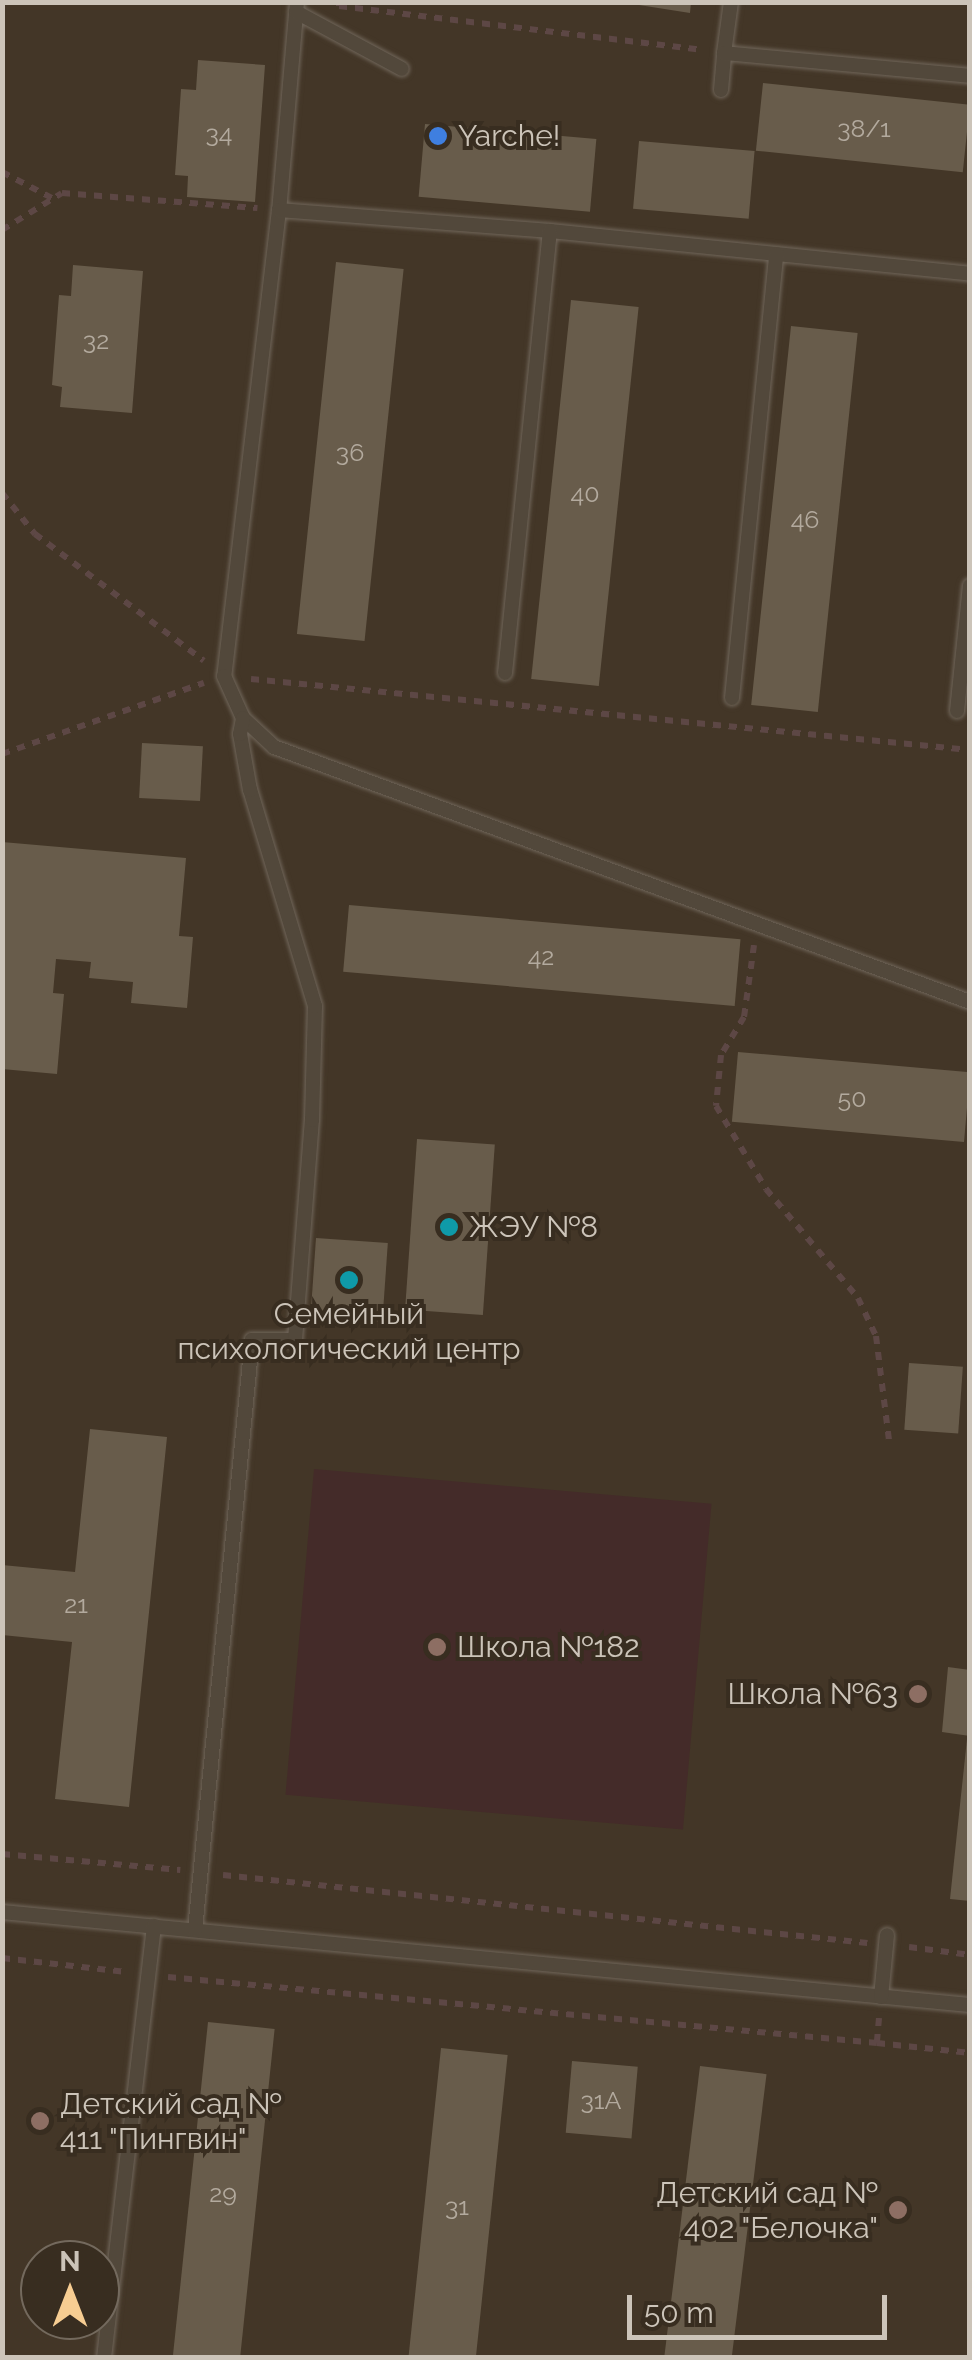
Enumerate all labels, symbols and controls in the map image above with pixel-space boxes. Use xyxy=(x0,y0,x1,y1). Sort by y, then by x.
house number: 38/1 xyxy=(837,113,891,143)
house number: 34 xyxy=(206,118,232,148)
place label: Yarche! xyxy=(458,118,560,154)
marker: Yarche! xyxy=(427,125,449,147)
house number: 32 xyxy=(83,325,109,355)
house number: 36 xyxy=(336,437,364,467)
house number: 40 xyxy=(571,478,599,508)
house number: 46 xyxy=(791,504,819,534)
house number: 42 xyxy=(528,941,554,971)
house number: 50 xyxy=(838,1083,866,1113)
place label: ЖЭУ №8 xyxy=(469,1209,598,1245)
marker: ЖЭУ №8 xyxy=(438,1216,460,1238)
marker: Семейный психологический центр xyxy=(338,1269,360,1291)
place label: Семейный психологический центр xyxy=(178,1296,520,1366)
house number: 21 xyxy=(64,1589,88,1619)
place label: Школа №182 xyxy=(457,1629,640,1665)
marker: Школа №182 xyxy=(426,1636,448,1658)
place label: Школа №63 xyxy=(727,1676,898,1712)
marker: Школа №63 xyxy=(907,1683,929,1705)
house number: 31А xyxy=(581,2085,621,2115)
place label: Детский сад № 411 "Пингвин" xyxy=(60,2086,282,2156)
marker: Детский сад № 411 "Пингвин" xyxy=(29,2110,51,2132)
place label: Детский сад № 402 "Белочка" xyxy=(656,2175,878,2246)
house number: 29 xyxy=(209,2178,237,2208)
house number: 31 xyxy=(445,2191,469,2221)
marker: Детский сад № 402 "Белочка" xyxy=(887,2199,909,2221)
north arrow xyxy=(20,2240,120,2340)
text: N xyxy=(59,2245,81,2278)
scale bar xyxy=(632,2275,892,2337)
text: 50 m xyxy=(644,2295,714,2330)

